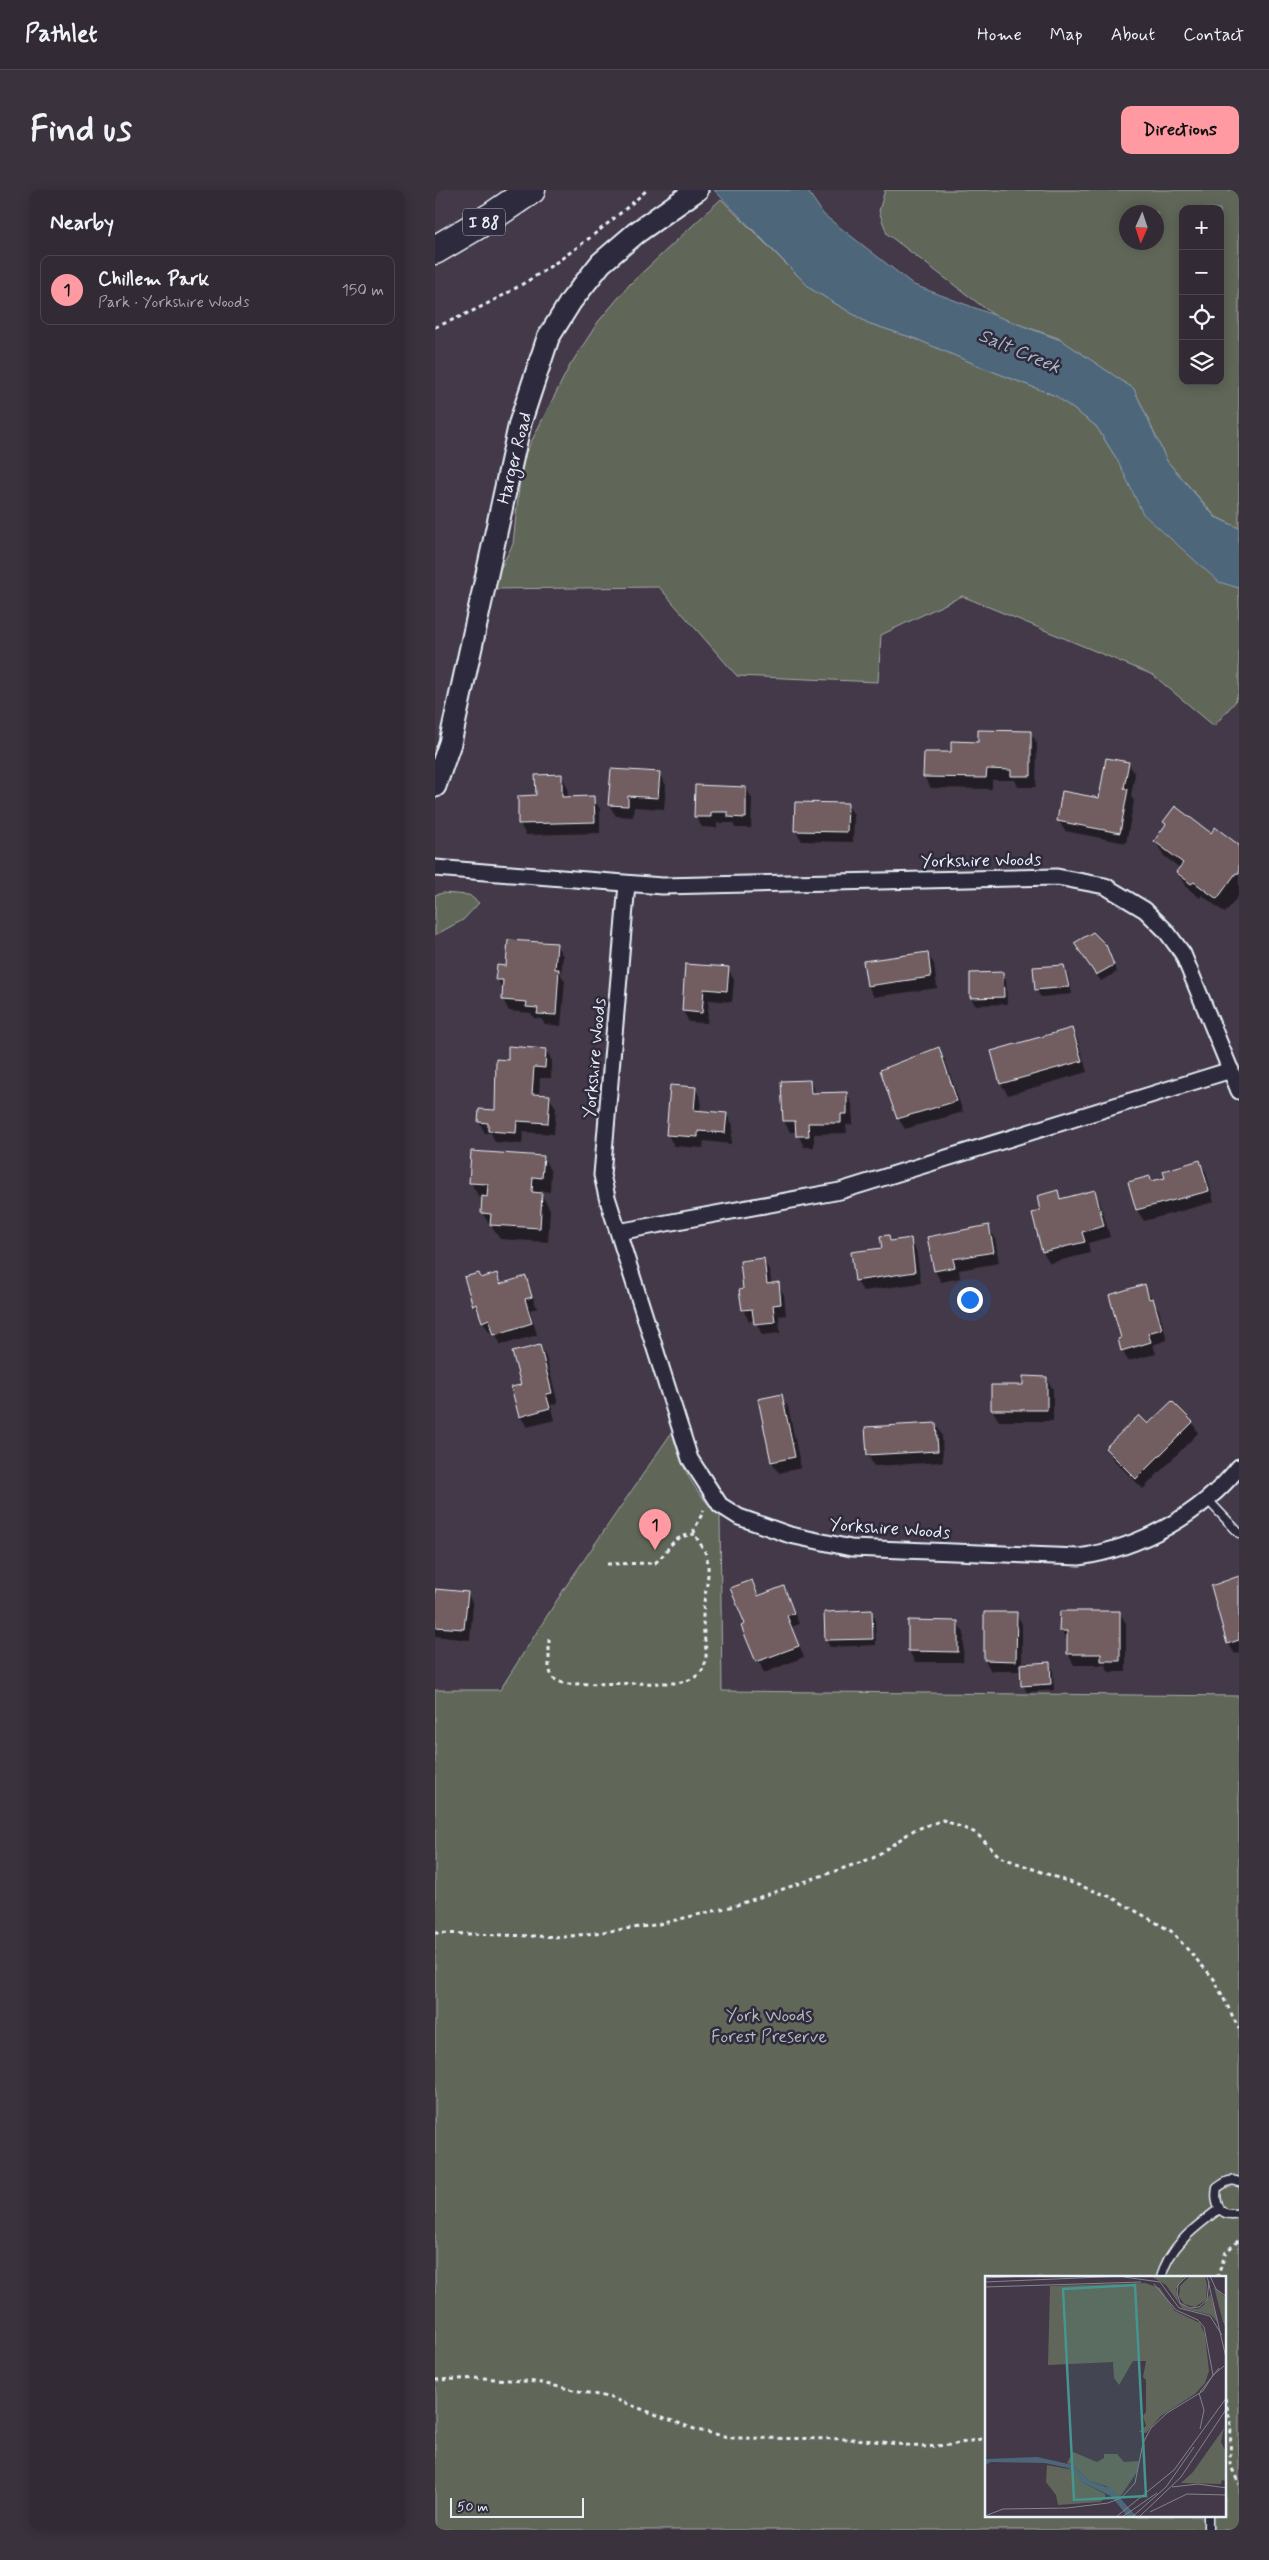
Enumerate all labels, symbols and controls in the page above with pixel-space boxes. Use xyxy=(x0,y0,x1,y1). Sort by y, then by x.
text: Pathlet xyxy=(25,19,97,50)
text: Home xyxy=(977,23,1022,47)
text: Map xyxy=(1050,23,1083,47)
text: About xyxy=(1111,23,1155,47)
text: Contact xyxy=(1183,23,1244,47)
button: Directions xyxy=(1121,106,1239,154)
text: Find us xyxy=(30,107,132,153)
north arrow xyxy=(1119,205,1164,250)
map controls xyxy=(1179,205,1224,385)
button: + xyxy=(1179,205,1224,250)
road number: I 88 xyxy=(463,208,505,236)
text: Nearby xyxy=(50,209,114,237)
button: − xyxy=(1179,250,1224,295)
text: Chillem Park xyxy=(98,267,209,292)
text: 1 xyxy=(63,280,71,301)
text: 150 m xyxy=(342,280,384,301)
text: Park · Yorkshire Woods xyxy=(98,292,249,313)
button: locate xyxy=(1179,295,1224,340)
water label: Salt Creek xyxy=(975,323,1065,380)
button: layers xyxy=(1179,340,1224,385)
street label: Harger Road xyxy=(492,410,539,507)
street label: Yorkshire Woods xyxy=(920,848,1042,874)
street label: Yorkshire Woods xyxy=(578,997,612,1119)
your location xyxy=(957,1287,983,1313)
pin: 1 xyxy=(639,1509,671,1550)
street label: Yorkshire Woods xyxy=(829,1513,951,1545)
park label: York Woods Forest Preserve xyxy=(711,2004,827,2049)
inset map xyxy=(985,2276,1227,2518)
scale bar xyxy=(450,2495,584,2518)
text: 50 m xyxy=(457,2498,488,2516)

